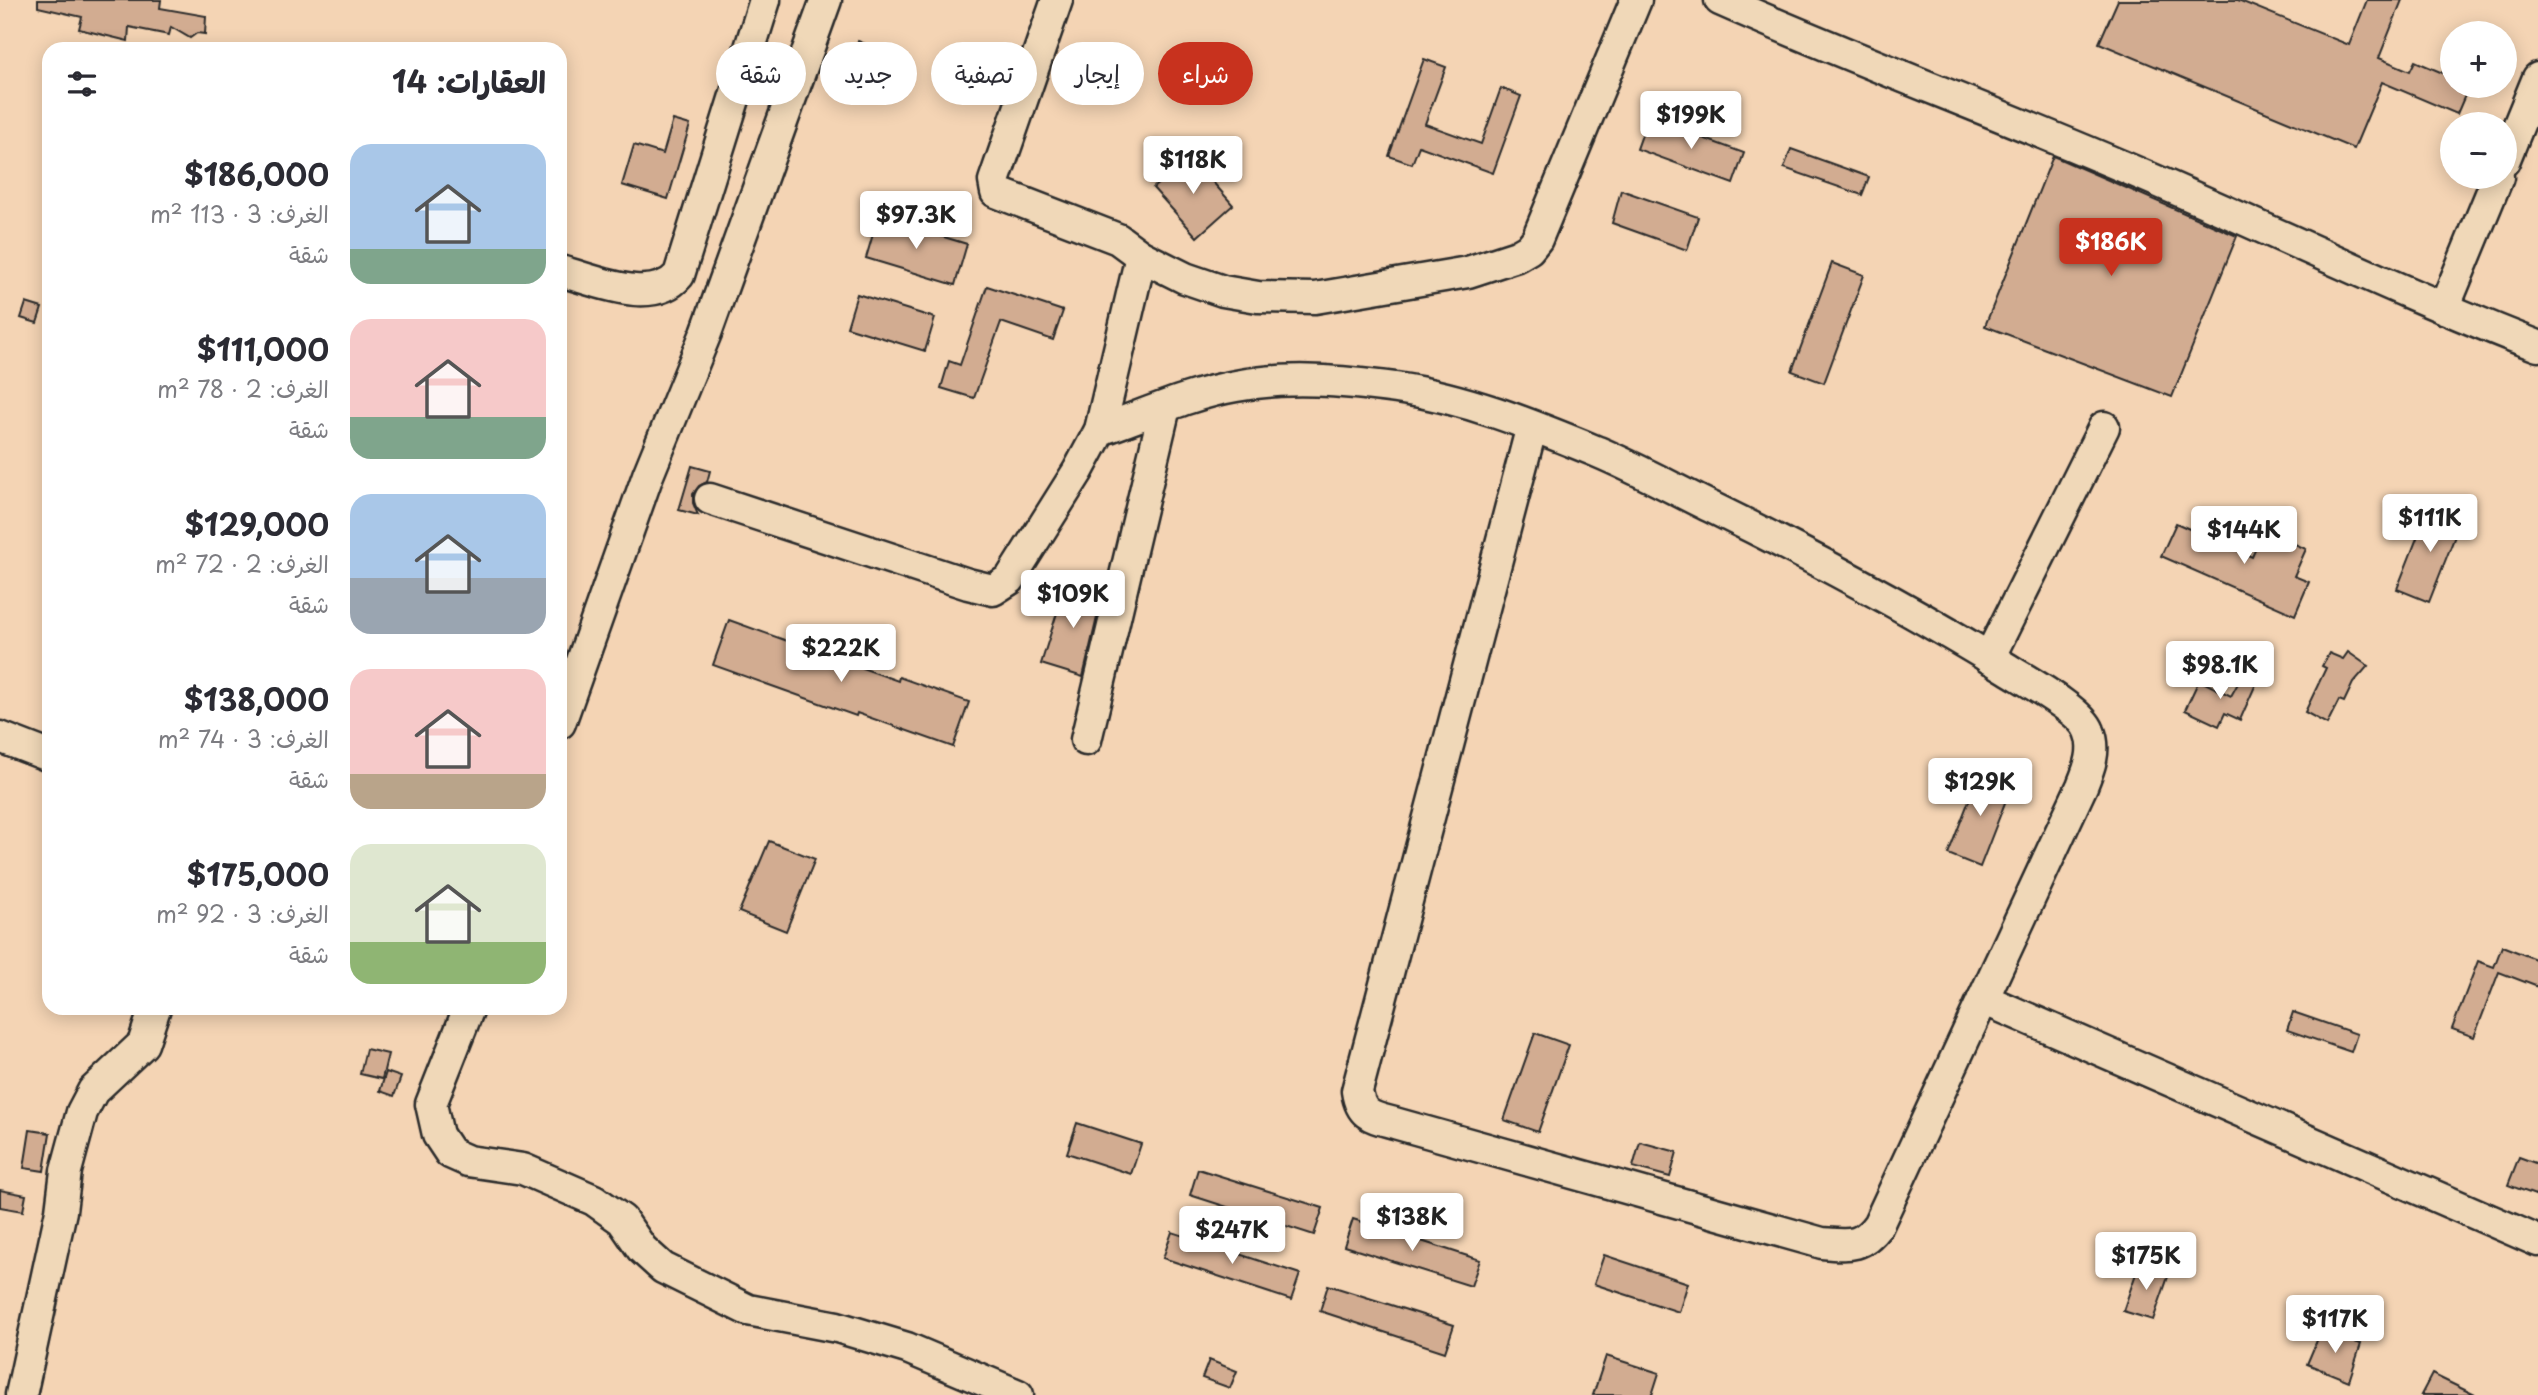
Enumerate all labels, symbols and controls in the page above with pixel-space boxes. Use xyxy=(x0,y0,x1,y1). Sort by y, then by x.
map controls xyxy=(2440,21,2517,189)
button: + xyxy=(2440,21,2517,98)
chip: شقة xyxy=(716,42,806,105)
chip: جديد xyxy=(820,42,917,105)
chip: تصفية xyxy=(931,42,1037,105)
chip: إيجار xyxy=(1051,42,1144,105)
chip: شراء xyxy=(1158,42,1253,105)
text: العقارات: 14 xyxy=(392,58,546,103)
icon: filters xyxy=(63,65,101,103)
pin: $199K xyxy=(1642,92,1740,151)
text: $199K xyxy=(1656,96,1726,131)
button: − xyxy=(2440,112,2517,189)
pin: $118K xyxy=(1144,136,1242,196)
text: $118K xyxy=(1159,141,1227,176)
text: $186,000 xyxy=(184,151,329,196)
icon: home xyxy=(406,172,490,256)
pin: $97.3K xyxy=(859,191,973,251)
text: الغرف: 3 · 113 m² xyxy=(150,196,329,231)
text: $97.3K xyxy=(876,196,956,231)
pin: $186K xyxy=(2062,218,2160,278)
text: $186K xyxy=(2075,223,2147,258)
text: شقة xyxy=(289,236,329,271)
text: $111,000 xyxy=(197,326,329,371)
icon: home xyxy=(406,347,490,431)
text: الغرف: 2 · 78 m² xyxy=(157,371,329,406)
text: شقة xyxy=(289,411,329,446)
pin: $111K xyxy=(2381,494,2479,554)
text: $111K xyxy=(2398,499,2462,534)
text: $129,000 xyxy=(185,501,329,546)
pin: $144K xyxy=(2195,506,2293,566)
text: $144K xyxy=(2207,511,2281,546)
icon: home xyxy=(406,522,490,606)
text: الغرف: 2 · 72 m² xyxy=(155,546,329,581)
pin: $109K xyxy=(1024,570,1122,630)
text: $109K xyxy=(1037,575,1109,610)
text: شقة xyxy=(289,586,329,621)
pin: $222K xyxy=(792,624,890,684)
text: $222K xyxy=(802,629,880,664)
pin: $98.1K xyxy=(2163,642,2277,701)
text: $98.1K xyxy=(2182,646,2258,681)
text: $138,000 xyxy=(184,676,329,721)
icon: home xyxy=(406,697,490,781)
text: الغرف: 3 · 74 m² xyxy=(158,721,329,756)
pin: $129K xyxy=(1931,758,2029,818)
text: شقة xyxy=(289,761,329,796)
text: $129K xyxy=(1944,763,2016,798)
text: $175,000 xyxy=(187,851,329,896)
icon: home xyxy=(406,872,490,956)
text: الغرف: 3 · 92 m² xyxy=(156,896,329,931)
text: شقة xyxy=(289,936,329,971)
pin: $138K xyxy=(1363,1194,1461,1253)
text: $138K xyxy=(1376,1198,1448,1233)
pin: $247K xyxy=(1183,1206,1281,1266)
text: $247K xyxy=(1195,1211,1269,1246)
pin: $175K xyxy=(2097,1232,2195,1292)
text: $175K xyxy=(2111,1237,2181,1272)
pin: $117K xyxy=(2286,1296,2384,1355)
text: $117K xyxy=(2302,1300,2368,1335)

